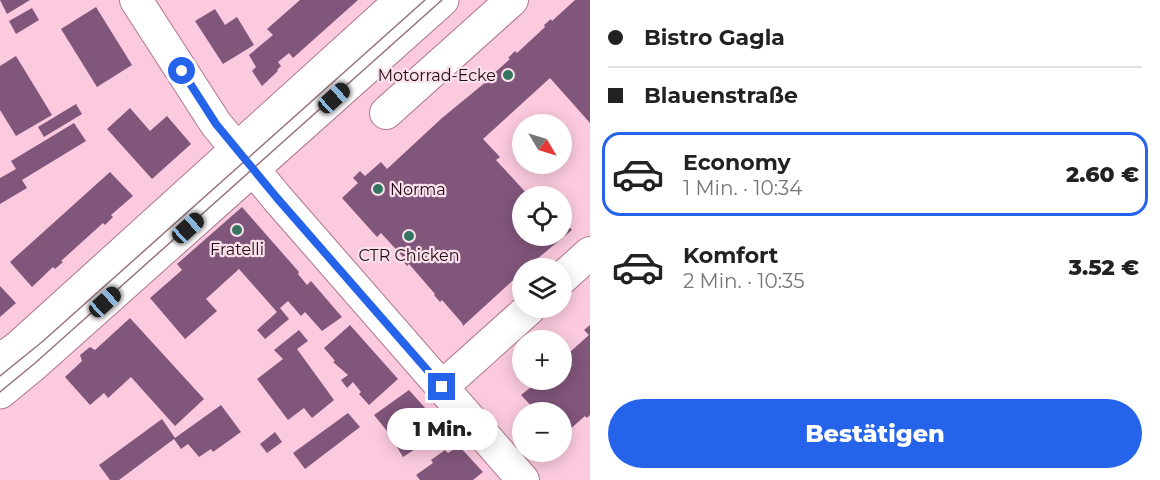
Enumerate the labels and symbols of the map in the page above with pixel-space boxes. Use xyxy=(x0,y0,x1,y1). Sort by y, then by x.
route start xyxy=(168,57,195,84)
place label: Motorrad-Ecke xyxy=(378,66,496,85)
marker: Motorrad-Ecke xyxy=(501,68,515,82)
car xyxy=(315,79,353,117)
north arrow xyxy=(512,114,572,174)
place label: Norma xyxy=(390,180,446,199)
marker: Norma xyxy=(371,182,385,196)
car xyxy=(169,209,207,247)
marker: Fratelli xyxy=(230,223,244,237)
marker: CTR Chicken xyxy=(402,229,416,243)
place label: Fratelli xyxy=(210,240,264,259)
place label: CTR Chicken xyxy=(358,246,460,265)
car xyxy=(86,283,124,321)
route end xyxy=(428,373,455,400)
callout: 1 Min. xyxy=(386,408,498,450)

